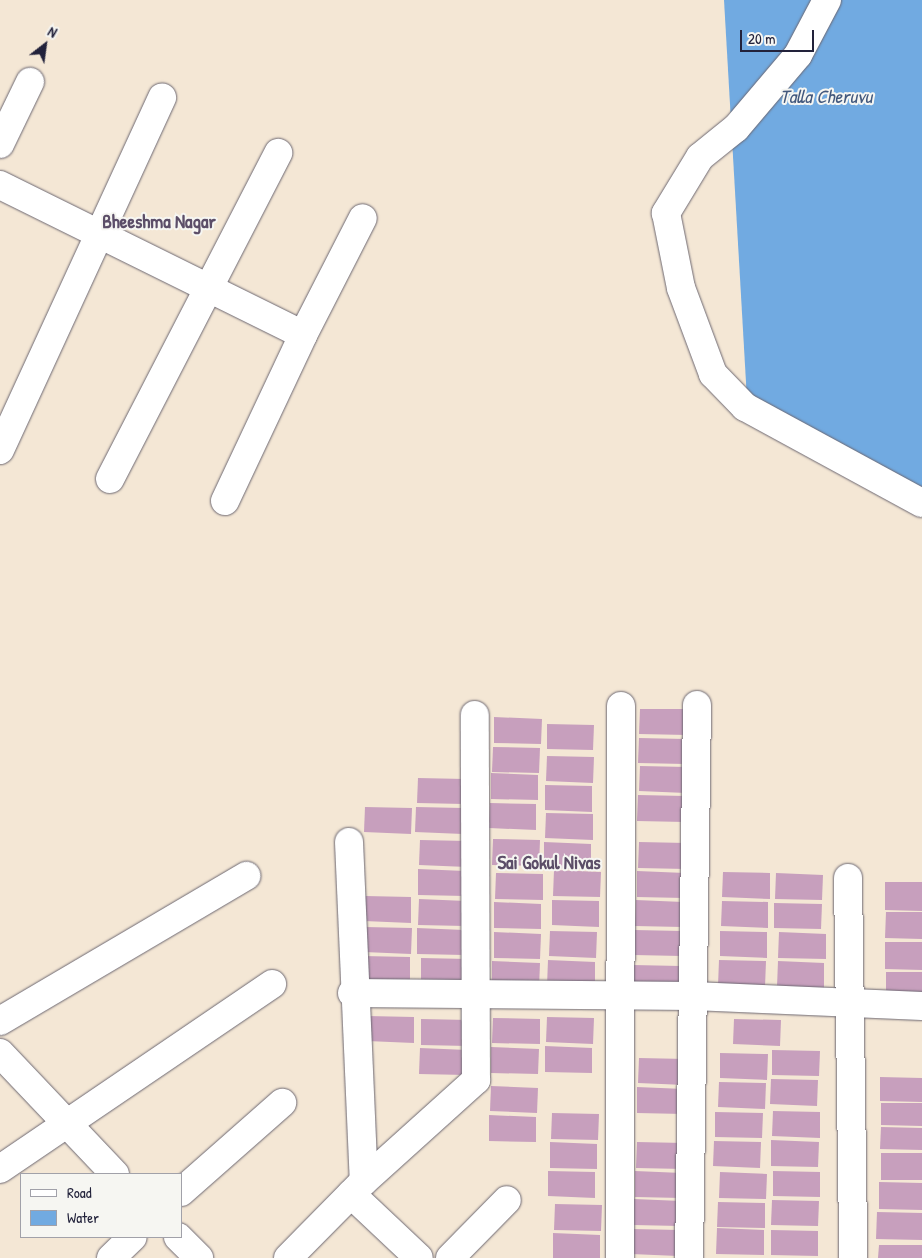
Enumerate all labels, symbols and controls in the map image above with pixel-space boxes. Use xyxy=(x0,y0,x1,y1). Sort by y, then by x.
north arrow xyxy=(20,20,70,70)
scale bar xyxy=(742,20,816,52)
text: N xyxy=(45,21,61,42)
text: 20 m xyxy=(748,28,775,49)
water label: Talla Cheruvu xyxy=(780,86,872,108)
district label: Bheeshma Nagar xyxy=(102,211,216,233)
district label: Sai Gokul Nivas xyxy=(497,852,601,874)
legend xyxy=(20,1173,182,1238)
text: Road xyxy=(67,1182,92,1203)
text: Water xyxy=(67,1207,99,1228)

